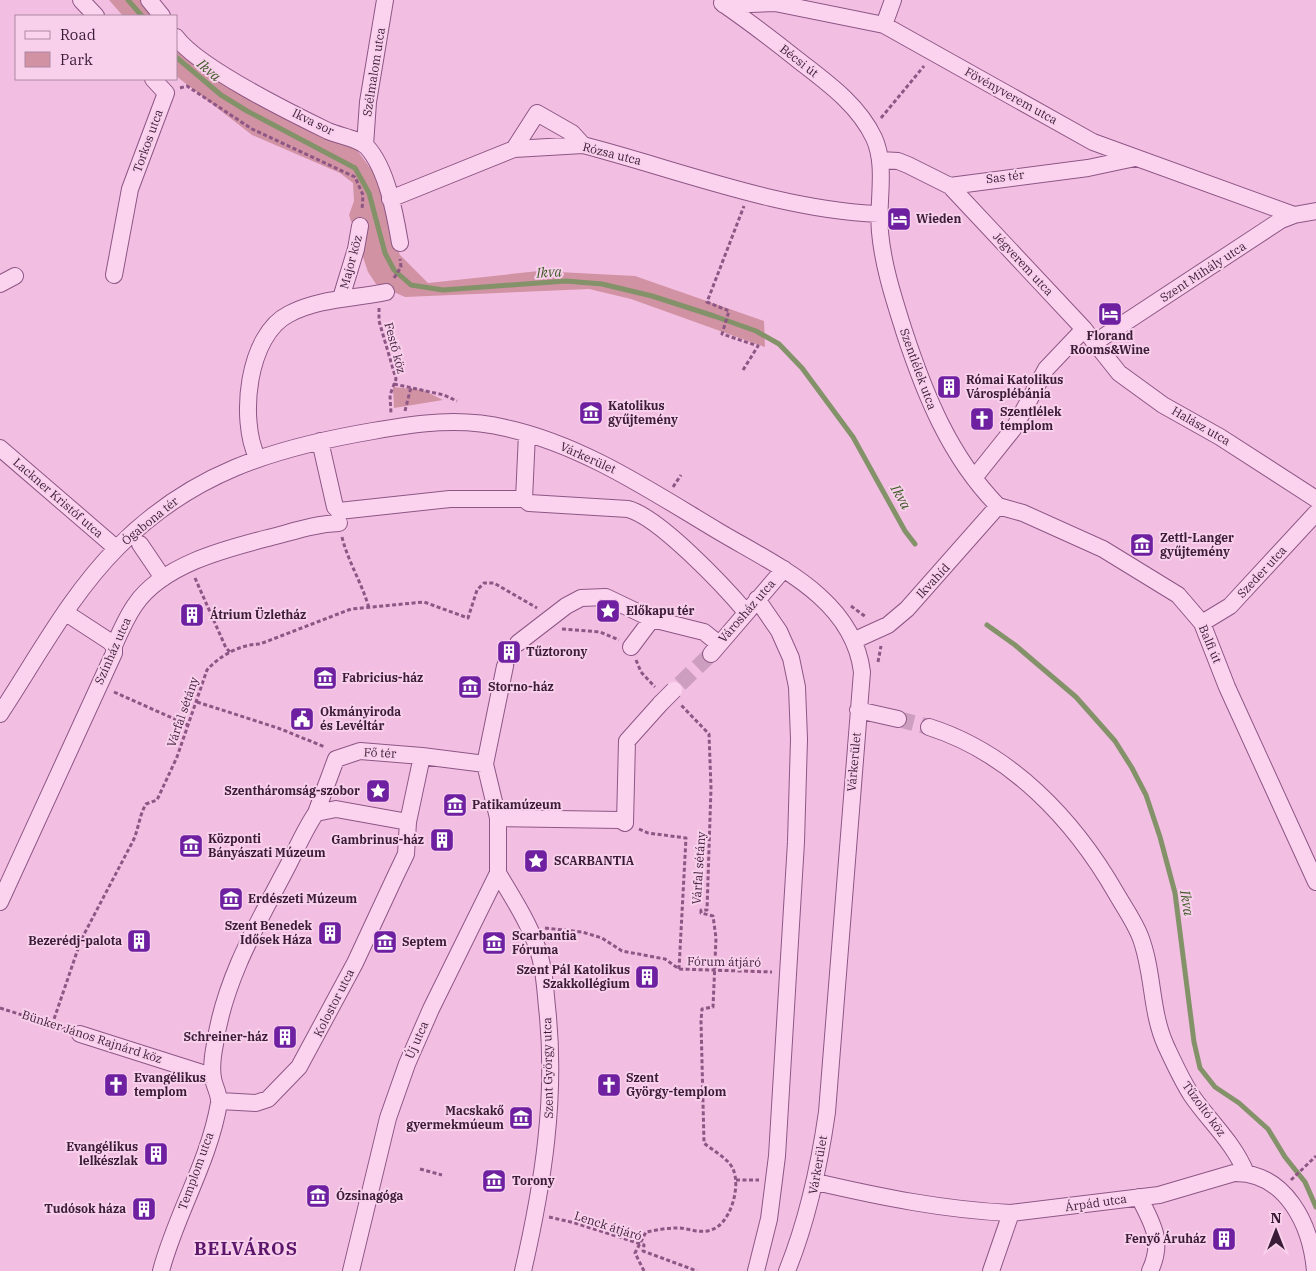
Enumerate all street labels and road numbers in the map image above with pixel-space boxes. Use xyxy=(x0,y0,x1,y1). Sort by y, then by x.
street label: Szélmalom utca xyxy=(359,26,388,117)
street label: Bécsi út xyxy=(777,41,822,80)
street label: Fövényverem utca xyxy=(962,64,1061,127)
street label: Ikva sor xyxy=(290,105,337,138)
street label: Torkos utca xyxy=(129,107,166,174)
street label: Rózsa utca xyxy=(581,139,644,168)
street label: Sas tér xyxy=(985,167,1026,186)
street label: Jégverem utca xyxy=(990,229,1057,299)
street label: Major köz xyxy=(336,233,365,290)
street label: Szent Mihály utca xyxy=(1157,238,1249,305)
street label: Festő köz xyxy=(381,321,410,375)
street label: Szentlélek utca xyxy=(897,326,940,412)
street label: Halász utca xyxy=(1169,403,1234,449)
street label: Várkerület xyxy=(558,439,618,477)
street label: Lackner Kristóf utca xyxy=(10,454,107,541)
street label: Ógabona tér xyxy=(118,493,182,548)
street label: Szeder utca xyxy=(1234,542,1290,601)
street label: Ikvahíd xyxy=(913,560,953,601)
street label: Városház utca xyxy=(715,576,778,645)
street label: Színház utca xyxy=(91,615,134,687)
street label: Balfi út xyxy=(1196,622,1225,665)
street label: Várfal sétány xyxy=(164,674,202,749)
street label: Várkerület xyxy=(843,732,864,792)
street label: Fő tér xyxy=(363,744,397,761)
street label: Várfal sétány xyxy=(688,830,709,905)
street label: Fórum átjáró xyxy=(687,953,761,970)
street label: Kolostor utca xyxy=(310,966,357,1039)
street label: Bünker János Rajnárd köz xyxy=(20,1007,164,1066)
street label: Szent György utca xyxy=(539,1017,556,1119)
street label: Új utca xyxy=(402,1018,432,1061)
street label: Tűzoltó köz xyxy=(1179,1078,1229,1139)
street label: Templom utca xyxy=(175,1130,217,1212)
street label: Várkerület xyxy=(805,1134,830,1196)
street label: Árpád utca xyxy=(1064,1191,1128,1214)
street label: Lenck átjáró xyxy=(572,1208,644,1244)

